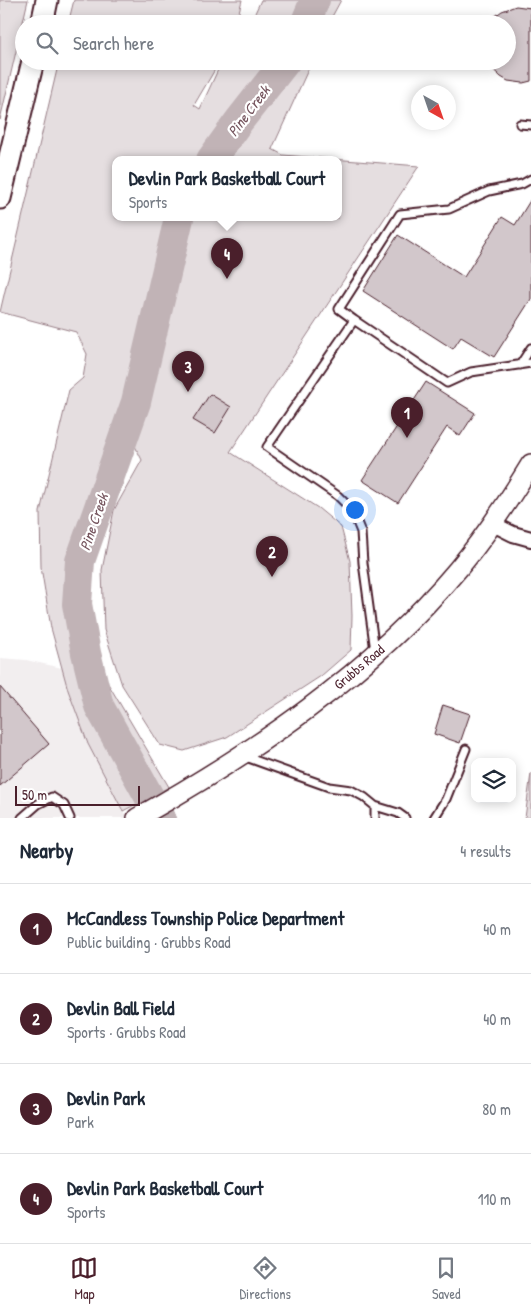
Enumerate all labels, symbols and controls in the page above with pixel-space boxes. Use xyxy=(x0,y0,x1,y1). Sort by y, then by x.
search box xyxy=(15,15,516,70)
icon: search xyxy=(33,29,61,57)
text: Search here xyxy=(73,30,154,56)
water label: Pine Creek xyxy=(222,79,276,141)
north arrow xyxy=(411,85,456,130)
popup xyxy=(112,156,342,221)
text: Devlin Park Basketball Court xyxy=(129,165,325,191)
text: Sports xyxy=(129,191,167,213)
pin: 4 xyxy=(211,238,243,279)
pin: 3 xyxy=(172,351,204,392)
pin: 1 xyxy=(391,397,423,438)
water label: Pine Creek xyxy=(74,489,114,553)
your location xyxy=(342,497,368,523)
pin: 2 xyxy=(256,536,288,577)
street label: Grubbs Road xyxy=(329,639,388,693)
map controls xyxy=(471,758,516,803)
button: layers xyxy=(471,758,516,803)
scale bar xyxy=(15,783,140,806)
text: 50 m xyxy=(22,785,47,804)
text: Nearby xyxy=(20,836,73,865)
text: 4 results xyxy=(460,840,511,862)
text: McCandless Township Police Department xyxy=(67,905,344,931)
text: 1 xyxy=(33,918,39,940)
text: 40 m xyxy=(483,918,511,940)
text: Public building · Grubbs Road xyxy=(67,931,230,953)
text: Devlin Ball Field xyxy=(67,995,175,1021)
text: 2 xyxy=(32,1008,40,1030)
text: 40 m xyxy=(483,1008,511,1030)
text: Sports · Grubbs Road xyxy=(67,1021,186,1043)
text: Devlin Park xyxy=(67,1085,145,1111)
text: 3 xyxy=(32,1098,40,1120)
text: 80 m xyxy=(482,1098,511,1120)
text: Park xyxy=(67,1111,94,1133)
text: Devlin Park Basketball Court xyxy=(67,1175,263,1201)
text: 4 xyxy=(33,1188,39,1210)
text: 110 m xyxy=(478,1188,511,1210)
text: Sports xyxy=(67,1201,105,1223)
tab: Map xyxy=(70,1254,98,1303)
tab: Directions xyxy=(239,1254,291,1303)
tab: Saved xyxy=(432,1254,461,1303)

